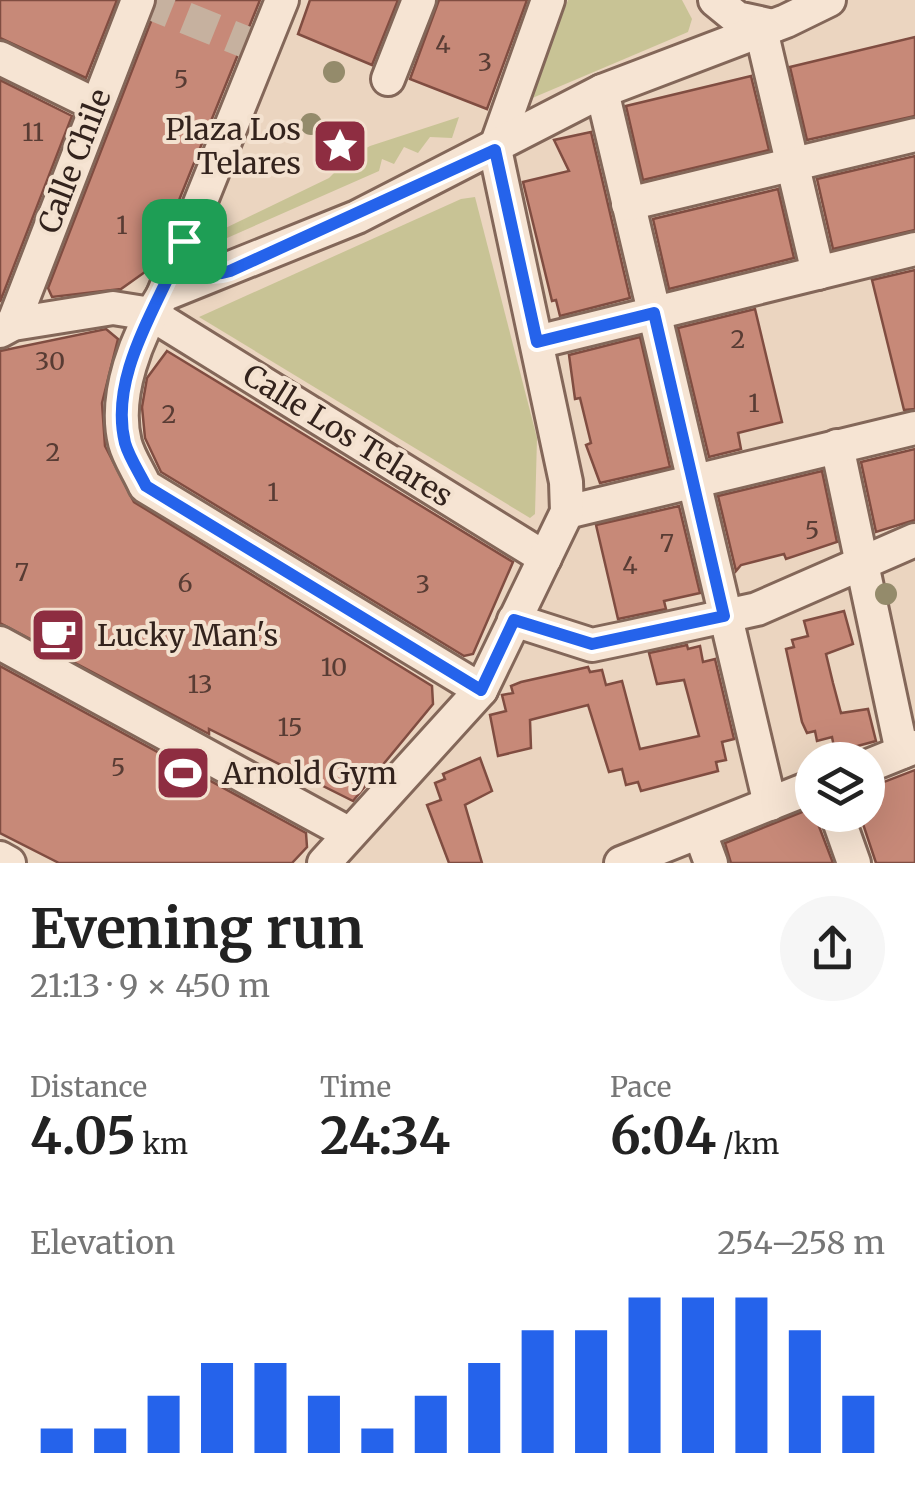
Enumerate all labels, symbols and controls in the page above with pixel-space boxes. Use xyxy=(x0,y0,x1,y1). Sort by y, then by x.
house number: 4 xyxy=(435,28,451,60)
house number: 3 xyxy=(478,46,492,78)
house number: 5 xyxy=(174,63,188,95)
street label: Calle Chile xyxy=(29,84,119,238)
place label: Plaza Los Telares xyxy=(165,110,301,182)
house number: 11 xyxy=(22,116,44,148)
place icon: Plaza Los Telares xyxy=(310,116,370,176)
pin xyxy=(142,199,227,284)
house number: 1 xyxy=(116,209,128,241)
icon: arrive xyxy=(157,214,212,269)
house number: 2 xyxy=(731,323,745,355)
house number: 30 xyxy=(35,345,65,377)
street label: Calle Los Telares xyxy=(236,355,460,515)
house number: 1 xyxy=(748,387,760,419)
house number: 2 xyxy=(162,398,176,430)
house number: 2 xyxy=(46,436,60,468)
house number: 1 xyxy=(267,476,279,508)
house number: 5 xyxy=(805,514,819,546)
house number: 7 xyxy=(660,527,674,559)
house number: 4 xyxy=(622,549,638,581)
house number: 7 xyxy=(15,556,29,588)
house number: 6 xyxy=(177,567,193,599)
house number: 3 xyxy=(416,568,430,600)
cafe icon: Lucky Man's xyxy=(28,605,88,665)
place label: Lucky Man's xyxy=(97,616,278,654)
house number: 10 xyxy=(321,651,347,683)
house number: 13 xyxy=(188,668,212,700)
house number: 15 xyxy=(277,711,303,743)
map controls xyxy=(795,742,885,832)
button: layers xyxy=(795,742,885,832)
sports icon: Arnold Gym xyxy=(153,743,213,803)
house number: 5 xyxy=(111,751,125,783)
place label: Arnold Gym xyxy=(221,754,397,792)
text: Evening run xyxy=(30,894,364,963)
button: share xyxy=(780,896,885,1001)
text: 21:13 · 9 × 450 m xyxy=(30,966,270,1006)
text: Distance xyxy=(30,1069,147,1105)
text: Time xyxy=(320,1069,391,1105)
text: Pace xyxy=(610,1069,671,1105)
text: 4.05 xyxy=(30,1105,136,1168)
text: 24:34 xyxy=(320,1105,450,1168)
text: 6:04 xyxy=(610,1105,716,1168)
text: km xyxy=(136,1126,188,1162)
text: /km xyxy=(716,1126,779,1162)
text: Elevation xyxy=(30,1223,175,1263)
text: 254–258 m xyxy=(717,1223,885,1263)

